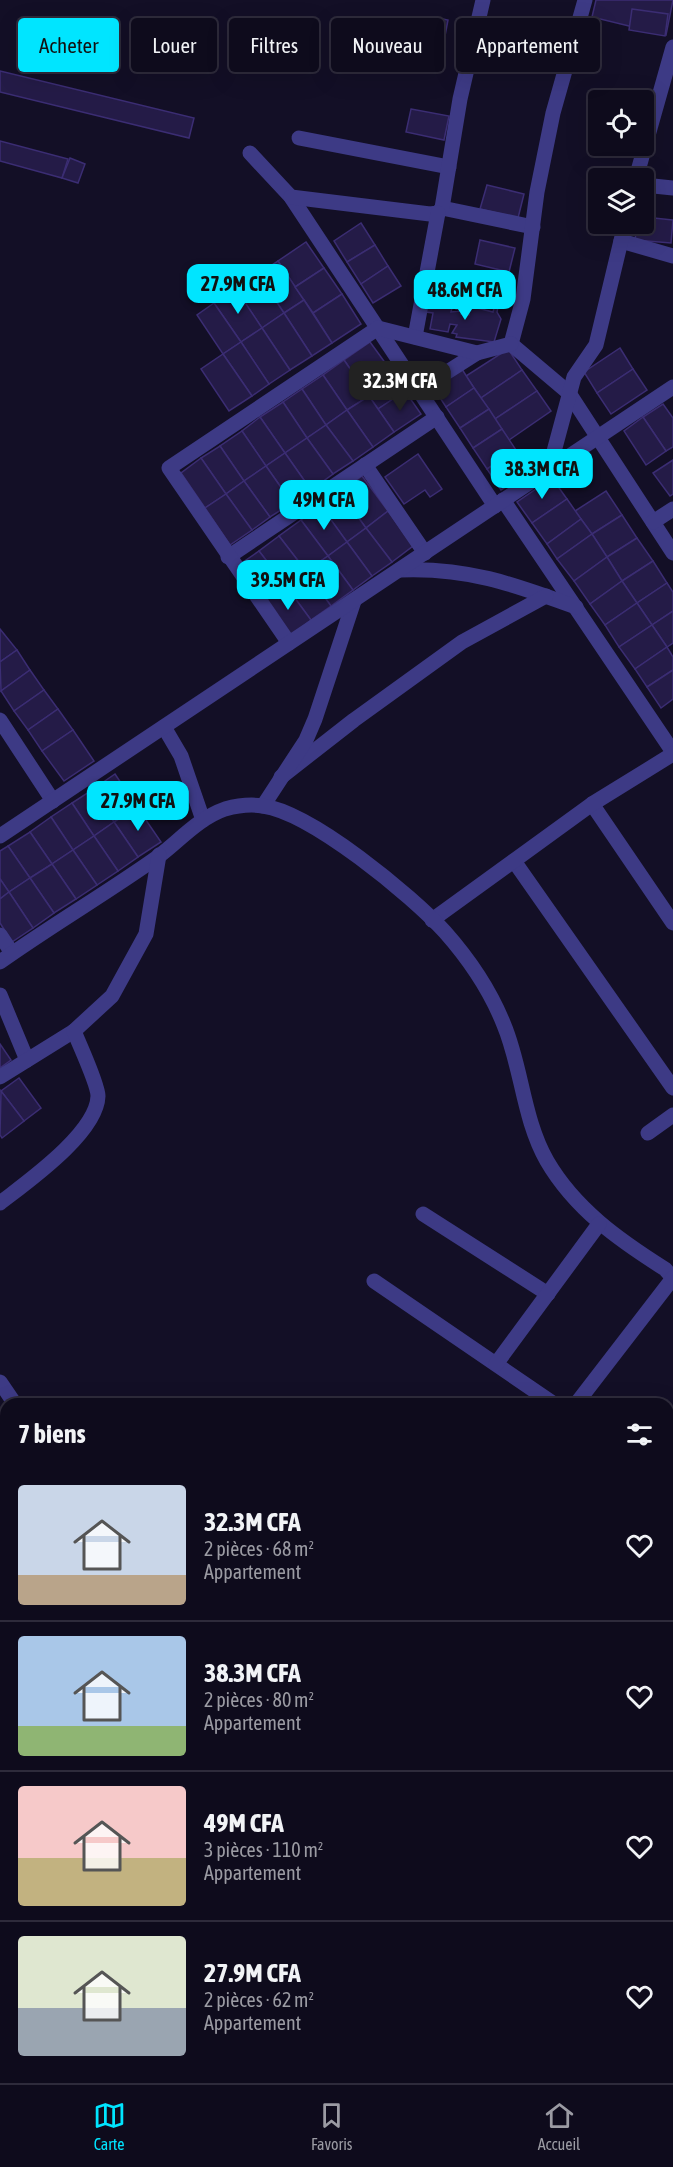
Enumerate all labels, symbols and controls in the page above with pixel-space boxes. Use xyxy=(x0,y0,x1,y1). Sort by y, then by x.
chip: Acheter xyxy=(18,18,119,72)
chip: Louer xyxy=(131,18,217,72)
chip: Filtres xyxy=(229,18,319,72)
chip: Nouveau xyxy=(331,18,444,72)
chip: Appartement xyxy=(456,18,600,72)
map controls xyxy=(588,90,654,234)
button: locate xyxy=(588,90,654,156)
button: layers xyxy=(588,168,654,234)
pin: 27.9M CFA xyxy=(169,264,307,315)
pin: 48.6M CFA xyxy=(396,270,534,321)
text: 27.9M CFA xyxy=(201,272,275,295)
text: 48.6M CFA xyxy=(428,278,502,301)
pin: 32.3M CFA xyxy=(331,361,469,412)
text: 32.3M CFA xyxy=(363,369,437,392)
pin: 38.3M CFA xyxy=(473,449,611,500)
text: 38.3M CFA xyxy=(505,457,579,480)
pin: 49M CFA xyxy=(269,480,379,531)
text: 49M CFA xyxy=(293,488,355,511)
pin: 39.5M CFA xyxy=(219,560,357,611)
text: 39.5M CFA xyxy=(251,568,325,591)
pin: 27.9M CFA xyxy=(69,781,207,832)
text: 27.9M CFA xyxy=(101,789,175,812)
icon: filters xyxy=(623,1418,656,1451)
text: 7 biens xyxy=(18,1419,86,1449)
text: 32.3M CFA xyxy=(204,1507,301,1537)
icon: home xyxy=(66,1509,138,1581)
icon: heart xyxy=(623,1529,656,1562)
text: 2 pièces · 68 m² xyxy=(204,1537,314,1560)
text: Appartement xyxy=(204,1560,301,1583)
text: 38.3M CFA xyxy=(204,1658,301,1688)
icon: home xyxy=(66,1660,138,1732)
icon: heart xyxy=(623,1680,656,1713)
text: 2 pièces · 80 m² xyxy=(204,1688,314,1711)
text: Appartement xyxy=(204,1711,301,1734)
text: 49M CFA xyxy=(204,1808,284,1838)
icon: home xyxy=(66,1810,138,1882)
icon: heart xyxy=(623,1830,656,1863)
text: 3 pièces · 110 m² xyxy=(204,1838,323,1861)
text: Appartement xyxy=(204,1861,301,1884)
text: 27.9M CFA xyxy=(204,1958,301,1988)
icon: home xyxy=(66,1960,138,2032)
icon: heart xyxy=(623,1980,656,2013)
text: 2 pièces · 62 m² xyxy=(204,1988,314,2011)
text: Appartement xyxy=(204,2011,301,2034)
tab: Carte xyxy=(93,2099,126,2153)
tab: Favoris xyxy=(311,2099,352,2153)
tab: Accueil xyxy=(538,2099,580,2153)

